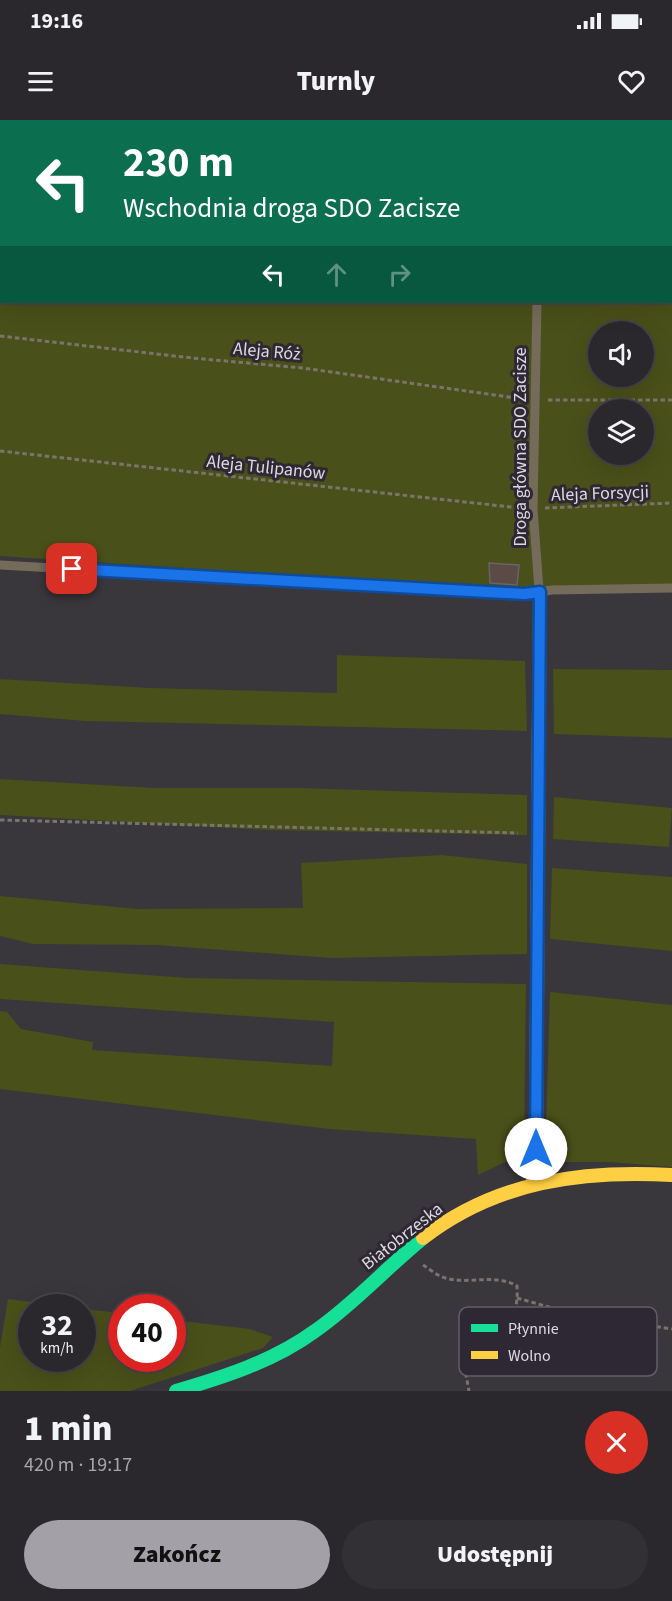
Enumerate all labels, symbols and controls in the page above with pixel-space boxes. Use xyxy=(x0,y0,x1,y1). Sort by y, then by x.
text: 19:16 xyxy=(30,5,83,37)
text: Turnly xyxy=(297,62,375,101)
icon: menu xyxy=(24,65,57,98)
icon: heart xyxy=(615,65,648,98)
text: 230 m xyxy=(123,133,234,193)
icon: left xyxy=(24,144,102,222)
text: Wschodnia droga SDO Zacisze xyxy=(123,189,460,228)
icon: left xyxy=(257,258,290,291)
icon: ahead xyxy=(320,258,353,291)
icon: right xyxy=(383,258,416,291)
map controls xyxy=(588,321,654,465)
button: sound xyxy=(588,321,654,387)
street label: Aleja Róż xyxy=(232,336,302,367)
street label: Droga główna SDO Zacisze xyxy=(508,347,533,547)
button: layers xyxy=(588,399,654,465)
street label: Aleja Tulipanów xyxy=(205,449,327,486)
street label: Aleja Forsycji xyxy=(551,479,649,508)
pin xyxy=(46,543,97,594)
icon: arrive xyxy=(55,552,88,585)
position arrow xyxy=(504,1117,568,1181)
street label: Białobrzeska xyxy=(356,1197,448,1276)
speed limit sign: 40 xyxy=(108,1294,186,1372)
text: 32 xyxy=(41,1304,73,1347)
legend xyxy=(459,1307,657,1376)
text: Płynnie xyxy=(508,1318,559,1340)
text: km/h xyxy=(40,1338,74,1359)
text: Wolno xyxy=(508,1345,551,1367)
text: 1 min xyxy=(24,1403,112,1454)
button: close xyxy=(585,1411,648,1474)
text: 420 m · 19:17 xyxy=(24,1451,132,1479)
button: Zakończ xyxy=(24,1520,330,1589)
button: Udostępnij xyxy=(342,1520,648,1589)

